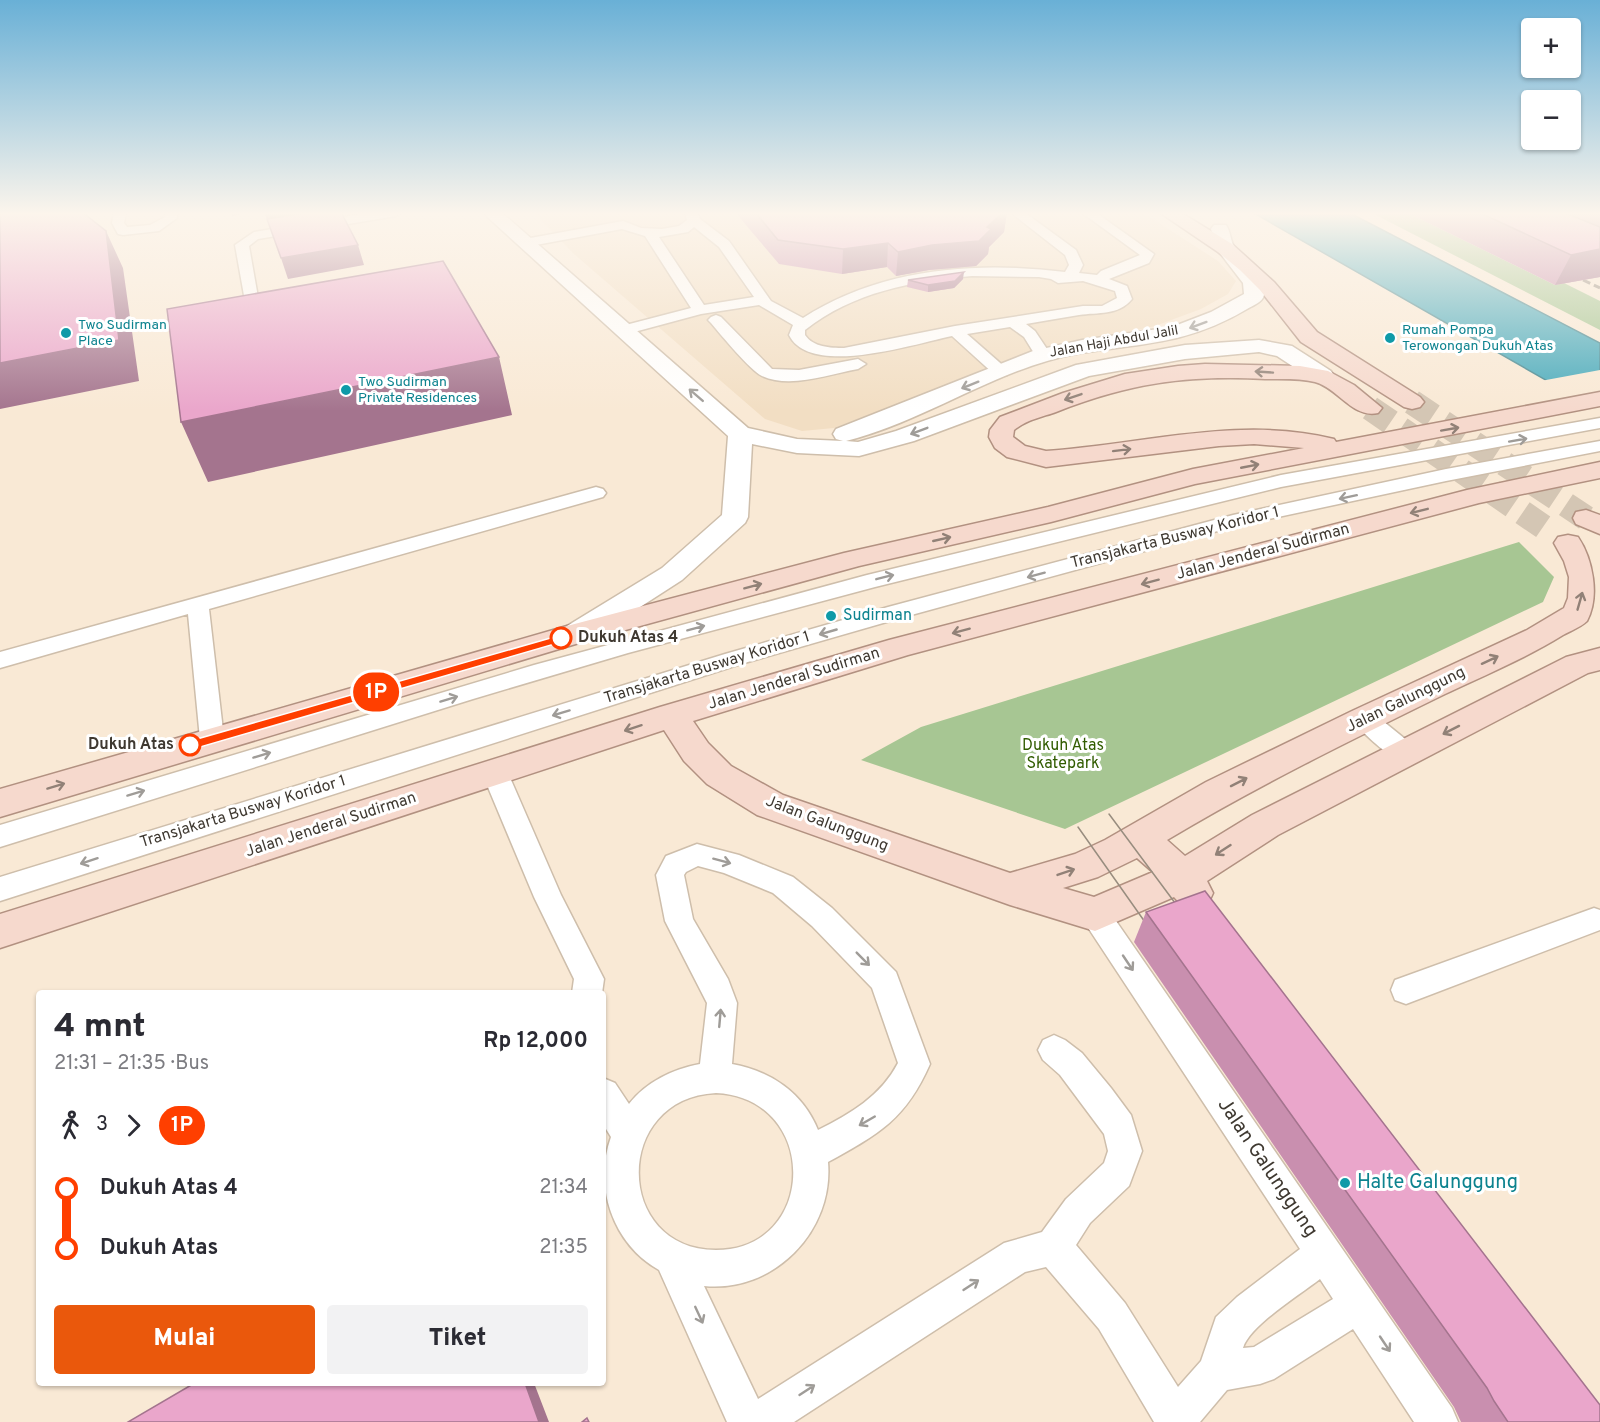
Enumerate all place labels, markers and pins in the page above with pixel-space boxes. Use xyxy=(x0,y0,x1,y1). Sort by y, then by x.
place label: Two Sudirman Place xyxy=(78,317,167,350)
place label: Rumah Pompa Terowongan Dukuh Atas xyxy=(1402,322,1553,355)
marker: Two Sudirman Place xyxy=(59,326,73,340)
marker: Rumah Pompa Terowongan Dukuh Atas xyxy=(1383,331,1397,345)
place label: Two Sudirman Private Residences xyxy=(358,374,477,407)
marker: Two Sudirman Private Residences xyxy=(339,383,353,397)
place label: Sudirman xyxy=(843,606,912,626)
marker: Sudirman xyxy=(824,609,838,623)
marker: Dukuh Atas 4 xyxy=(550,627,572,649)
place label: Dukuh Atas 4 xyxy=(578,628,678,648)
marker: Dukuh Atas xyxy=(179,734,201,756)
place label: Dukuh Atas xyxy=(88,735,174,755)
place label: Halte Galunggung xyxy=(1357,1170,1518,1196)
marker: Halte Galunggung xyxy=(1338,1176,1352,1190)

